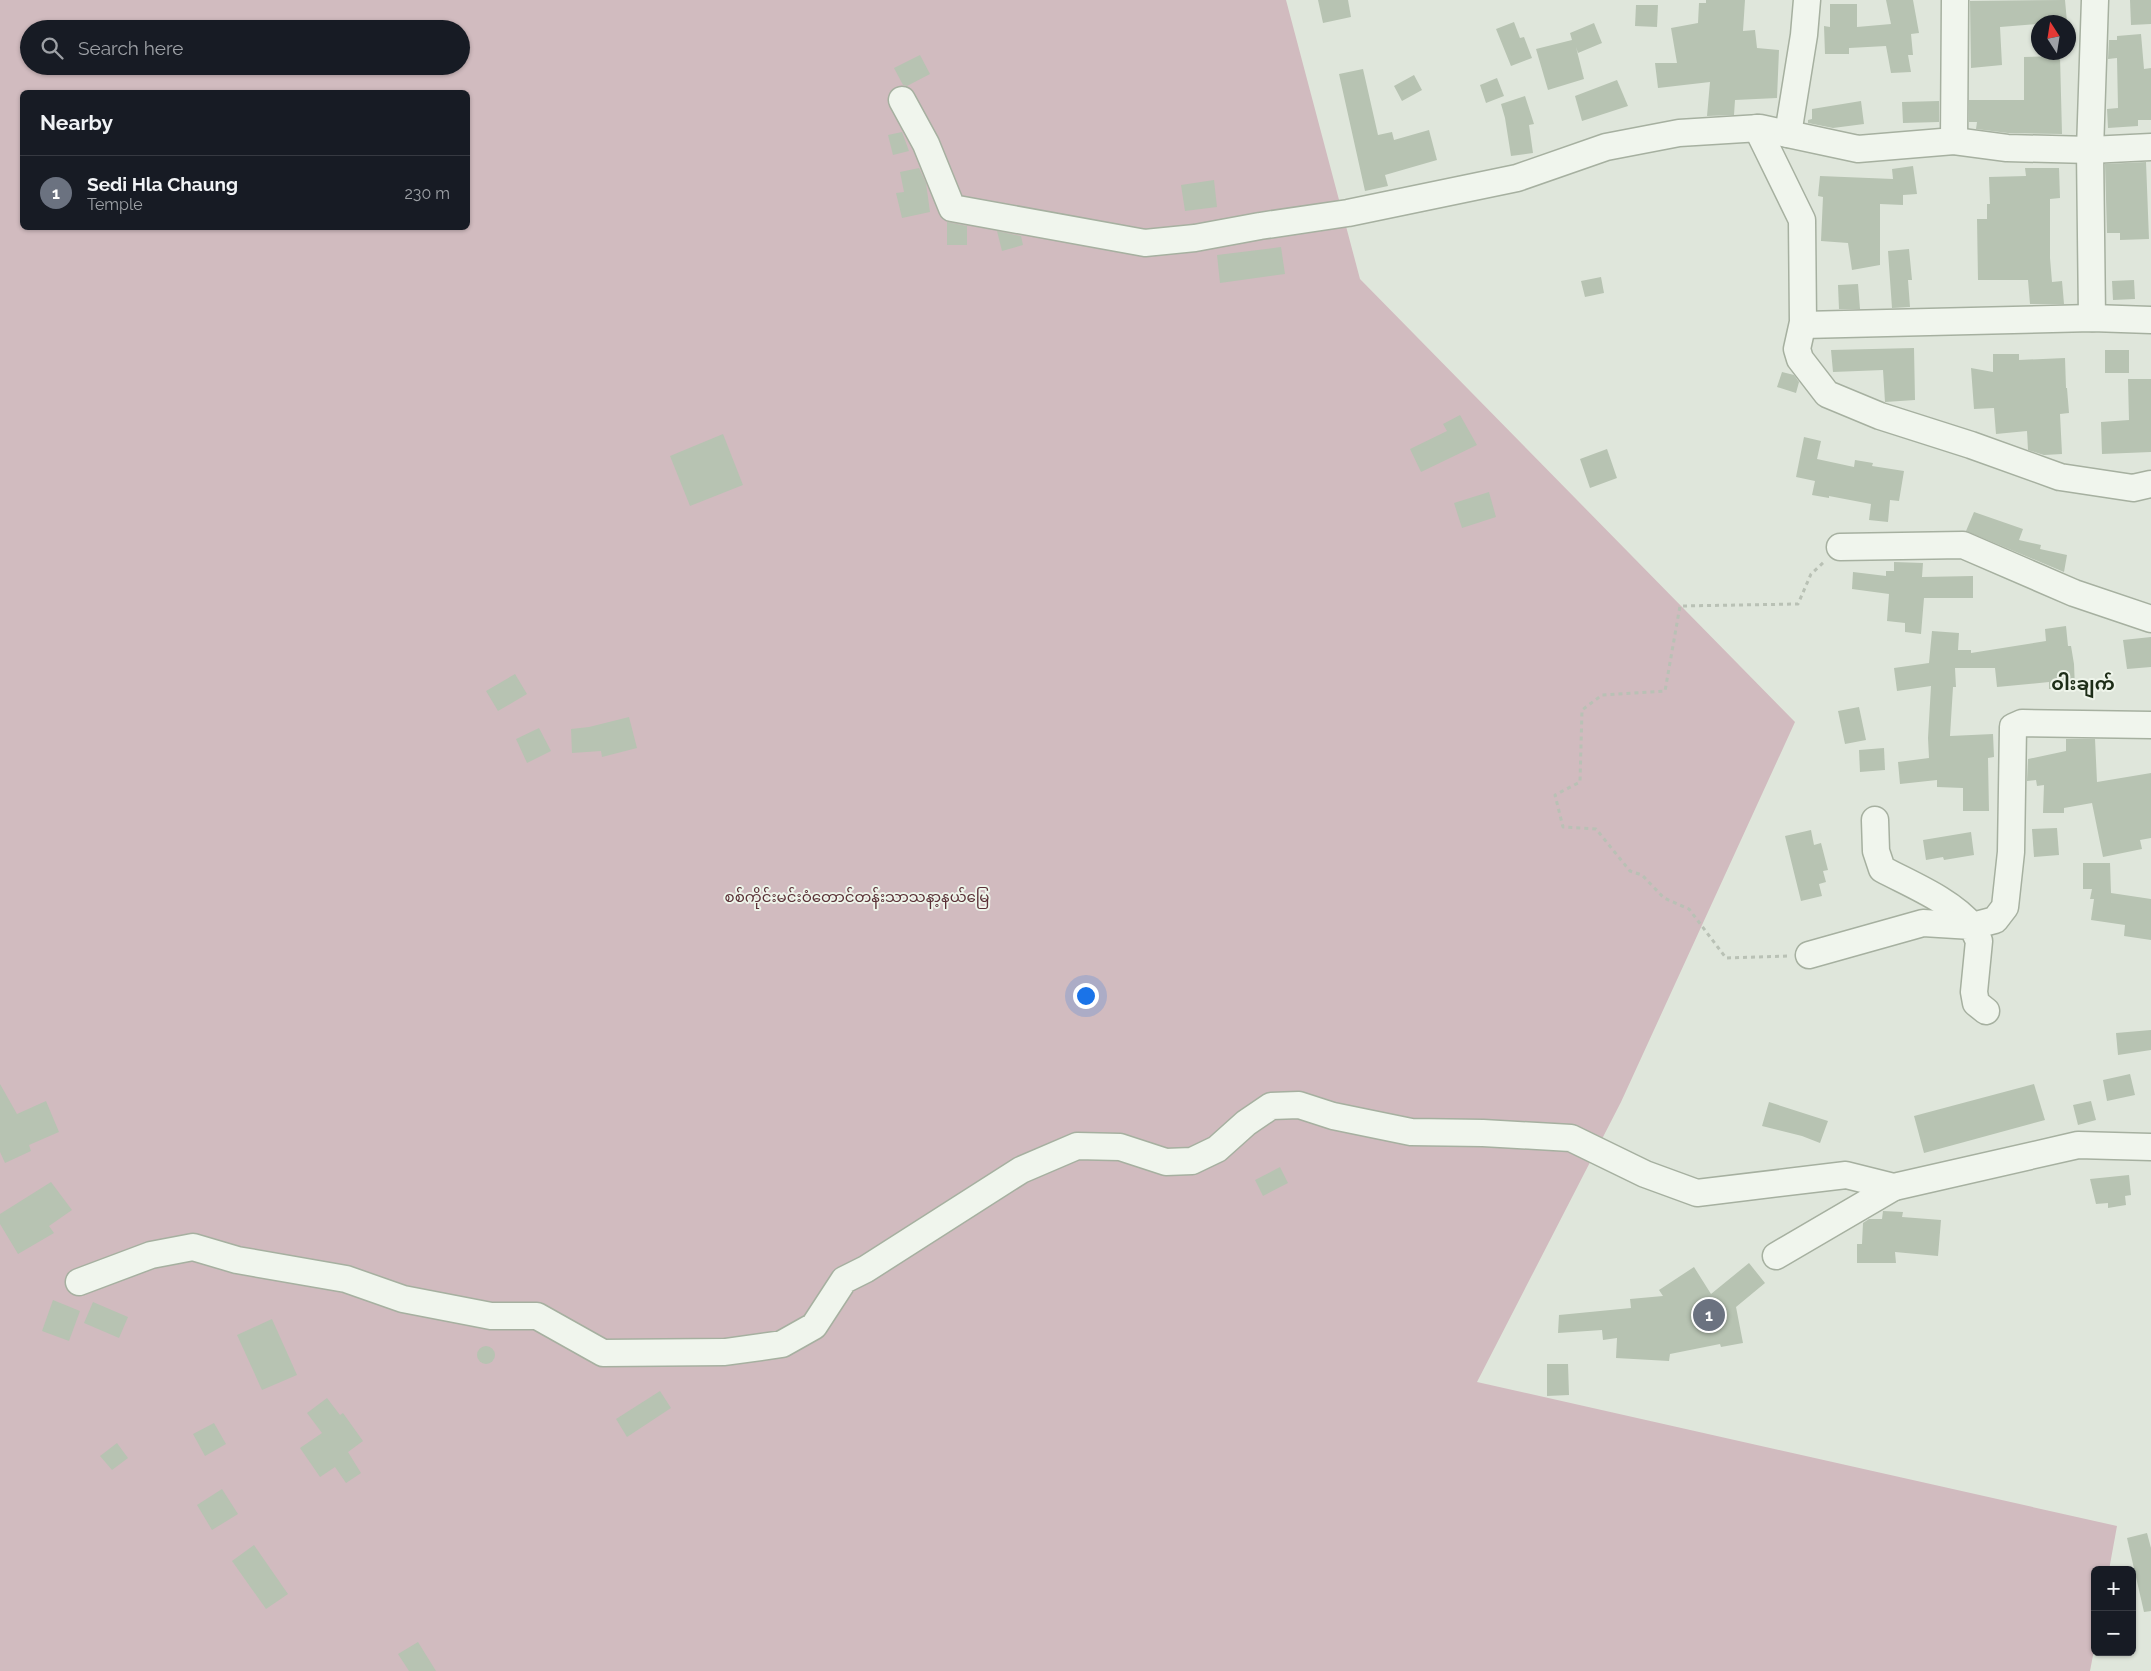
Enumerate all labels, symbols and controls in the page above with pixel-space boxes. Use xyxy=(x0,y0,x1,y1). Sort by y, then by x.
north arrow xyxy=(2031,15,2076,60)
search box xyxy=(20,20,470,75)
icon: search xyxy=(38,34,66,62)
text: Search here xyxy=(78,37,184,59)
text: Nearby xyxy=(40,110,113,135)
text: Sedi Hla Chaung xyxy=(87,173,238,195)
text: 1 xyxy=(52,184,60,203)
text: 230 m xyxy=(405,184,450,203)
text: Temple xyxy=(87,195,143,214)
district label: ဝါးချက် xyxy=(2051,672,2115,699)
park label: စစ်ကိုင်းမင်းဝံတောင်တန်းသာသနာ့နယ်မြေ xyxy=(725,887,989,909)
your location xyxy=(1073,983,1099,1009)
pin: 1 xyxy=(1693,1296,1725,1334)
map controls xyxy=(2091,1566,2136,1656)
button: + xyxy=(2091,1566,2136,1611)
button: − xyxy=(2091,1611,2136,1656)

